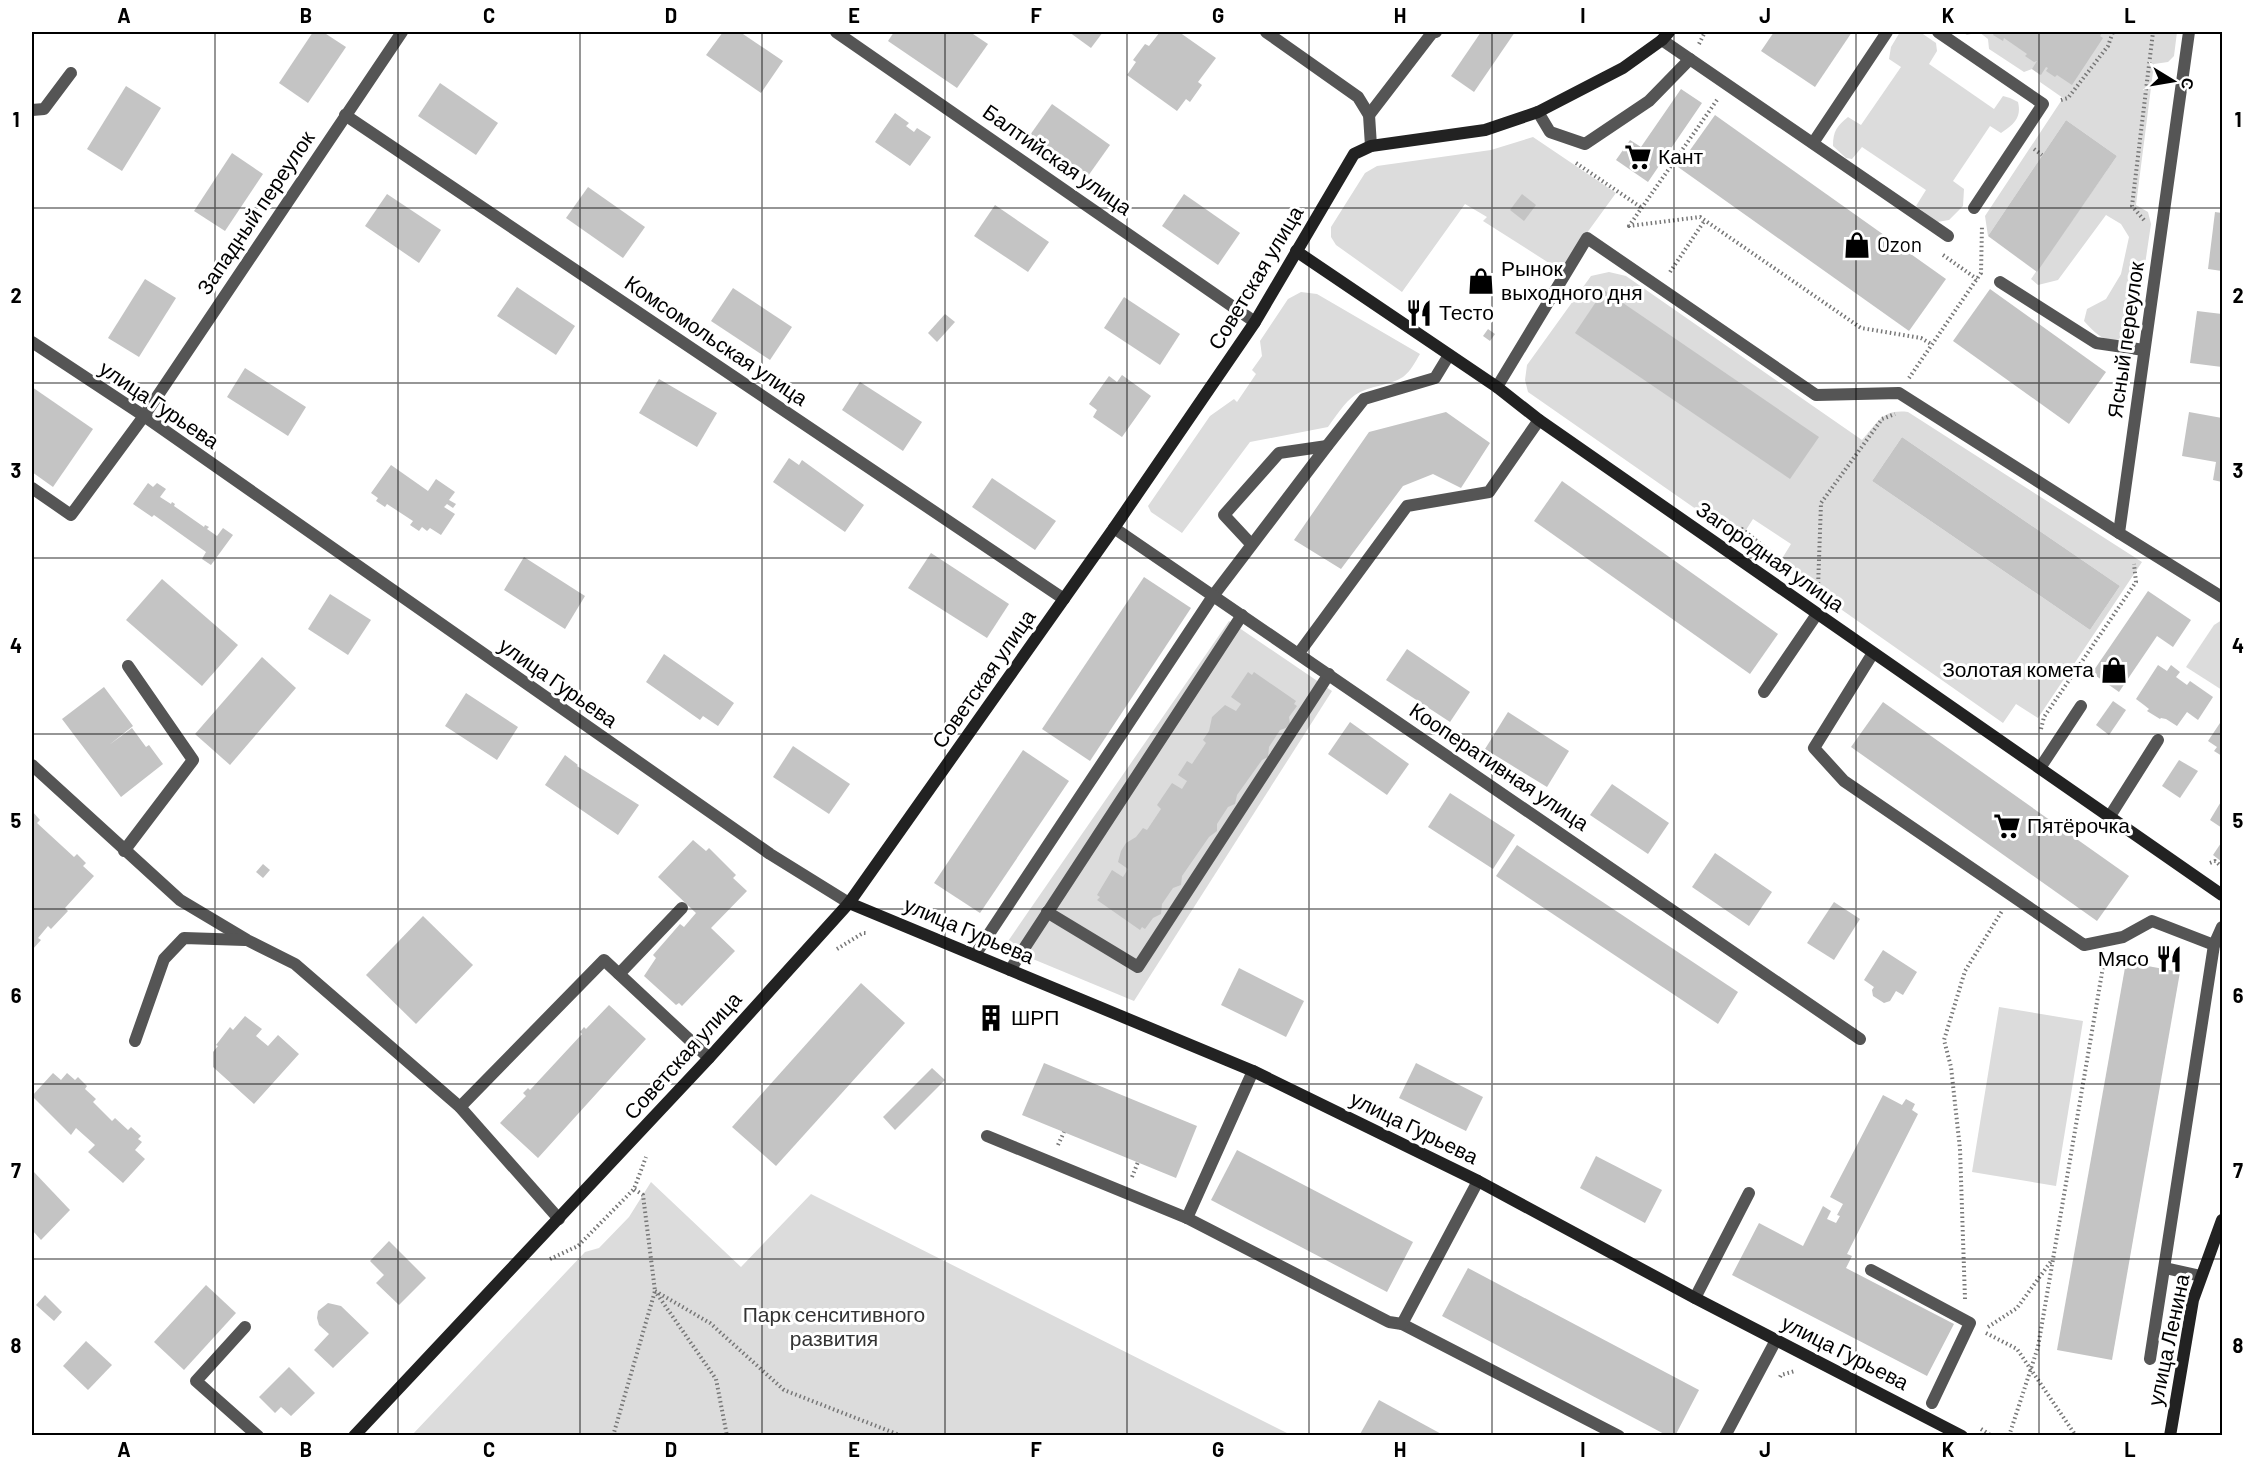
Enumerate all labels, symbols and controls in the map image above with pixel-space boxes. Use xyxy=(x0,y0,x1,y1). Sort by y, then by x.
text: A xyxy=(117,3,131,27)
text: B xyxy=(300,3,312,27)
text: C xyxy=(483,3,495,27)
text: D xyxy=(665,3,677,27)
text: E xyxy=(848,3,860,27)
text: F xyxy=(1030,3,1042,27)
text: G xyxy=(1212,3,1224,27)
text: H xyxy=(1394,3,1406,27)
text: I xyxy=(1580,3,1586,27)
text: J xyxy=(1759,3,1771,27)
text: K xyxy=(1942,3,1955,27)
text: L xyxy=(2124,3,2136,27)
north arrow xyxy=(2143,51,2203,111)
text: С xyxy=(2178,76,2199,92)
street label: Балтийская улица xyxy=(979,98,1137,220)
text: 1 xyxy=(12,107,20,131)
text: 1 xyxy=(2234,107,2242,131)
street label: Западный переулок xyxy=(191,125,319,299)
supermarket icon: Кант xyxy=(1623,142,1653,172)
place label: Кант xyxy=(1658,143,1704,168)
street label: Советская улица xyxy=(1202,201,1308,354)
shop icon: Ozon xyxy=(1842,230,1872,260)
place label: Ozon xyxy=(1877,231,1922,256)
place label: Рынок выходного дня xyxy=(1501,255,1643,304)
street label: Ясный переулок xyxy=(2101,259,2148,420)
shop icon: Рынок выходного дня xyxy=(1466,266,1496,296)
street label: Комсомольская улица xyxy=(621,269,813,410)
text: 2 xyxy=(10,283,22,307)
text: 2 xyxy=(2232,283,2244,307)
restaurant icon: Тесто xyxy=(1404,298,1434,328)
place label: Тесто xyxy=(1439,299,1494,324)
street label: улица Гурьева xyxy=(95,355,225,453)
text: 3 xyxy=(11,458,21,482)
text: 3 xyxy=(2233,458,2243,482)
street label: Загородная улица xyxy=(1692,495,1850,616)
street label: Советская улица xyxy=(926,604,1040,752)
street label: улица Гурьева xyxy=(495,632,623,732)
text: 4 xyxy=(10,633,22,657)
text: 4 xyxy=(2232,633,2244,657)
shop icon: Золотая комета xyxy=(2099,655,2129,685)
place label: Золотая комета xyxy=(1942,656,2094,681)
street label: Кооперативная улица xyxy=(1406,697,1594,835)
text: 5 xyxy=(11,808,22,832)
text: 5 xyxy=(2233,808,2244,832)
supermarket icon: Пятёрочка xyxy=(1992,811,2022,841)
place label: Пятёрочка xyxy=(2027,812,2130,837)
street label: улица Гурьева xyxy=(901,891,1039,968)
restaurant icon: Мясо xyxy=(2154,944,2184,974)
place label: Мясо xyxy=(2098,945,2149,970)
text: 6 xyxy=(11,983,22,1007)
text: 6 xyxy=(2233,983,2244,1007)
street label: Советская улица xyxy=(618,986,746,1124)
building icon: ШРП xyxy=(976,1003,1006,1033)
place label: ШРП xyxy=(1011,1004,1059,1029)
street label: улица Гурьева xyxy=(1347,1085,1483,1169)
text: 7 xyxy=(11,1158,21,1182)
text: 7 xyxy=(2233,1158,2243,1182)
street label: улица Ленина xyxy=(2141,1271,2194,1408)
park label: Парк сенситивного развития xyxy=(743,1301,925,1350)
street label: улица Гурьева xyxy=(1778,1309,1914,1395)
text: 8 xyxy=(11,1333,22,1357)
text: 8 xyxy=(2233,1333,2244,1357)
text: A xyxy=(117,1437,131,1461)
text: B xyxy=(300,1437,312,1461)
text: C xyxy=(483,1437,495,1461)
text: D xyxy=(665,1437,677,1461)
text: E xyxy=(848,1437,860,1461)
text: F xyxy=(1030,1437,1042,1461)
text: G xyxy=(1212,1437,1224,1461)
text: H xyxy=(1394,1437,1406,1461)
text: I xyxy=(1580,1437,1586,1461)
text: J xyxy=(1759,1437,1771,1461)
text: K xyxy=(1942,1437,1955,1461)
text: L xyxy=(2124,1437,2136,1461)

